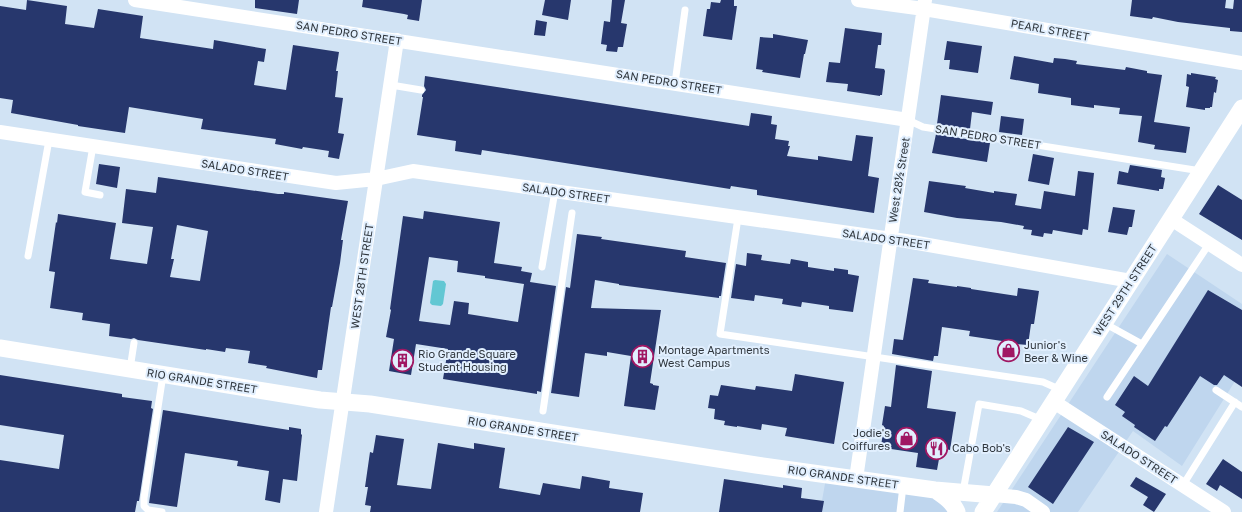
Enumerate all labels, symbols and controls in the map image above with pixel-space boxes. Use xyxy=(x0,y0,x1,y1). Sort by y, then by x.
street label: PEARL STREET xyxy=(1010,16,1090,43)
street label: SAN PEDRO STREET xyxy=(295,18,403,47)
street label: SAN PEDRO STREET xyxy=(615,67,723,96)
street label: SAN PEDRO STREET xyxy=(934,122,1042,151)
street label: West 28½ Street xyxy=(885,136,912,224)
street label: SALADO STREET xyxy=(200,156,290,183)
street label: SALADO STREET xyxy=(521,180,611,205)
street label: WEST 28TH STREET xyxy=(348,222,375,330)
street label: SALADO STREET xyxy=(841,226,931,251)
street label: WEST 29TH STREET xyxy=(1090,241,1159,338)
shop icon: Junior's Beer & Wine xyxy=(995,338,1021,364)
place label: Junior's Beer & Wine xyxy=(1024,338,1088,364)
building icon: Montage Apartments West Campus xyxy=(630,343,656,369)
place label: Montage Apartments West Campus xyxy=(658,343,770,369)
building icon: Rio Grande Square Student Housing xyxy=(389,347,415,373)
place label: Rio Grande Square Student Housing xyxy=(418,347,516,373)
street label: RIO GRANDE STREET xyxy=(146,365,258,396)
street label: RIO GRANDE STREET xyxy=(467,413,579,444)
place label: Jodie's Coiffures xyxy=(842,426,890,452)
shop icon: Jodie's Coiffures xyxy=(893,426,919,452)
street label: SALADO STREET xyxy=(1099,427,1180,486)
restaurant icon: Cabo Bob's xyxy=(924,435,950,461)
place label: Cabo Bob's xyxy=(952,441,1011,454)
street label: RIO GRANDE STREET xyxy=(787,462,899,491)

